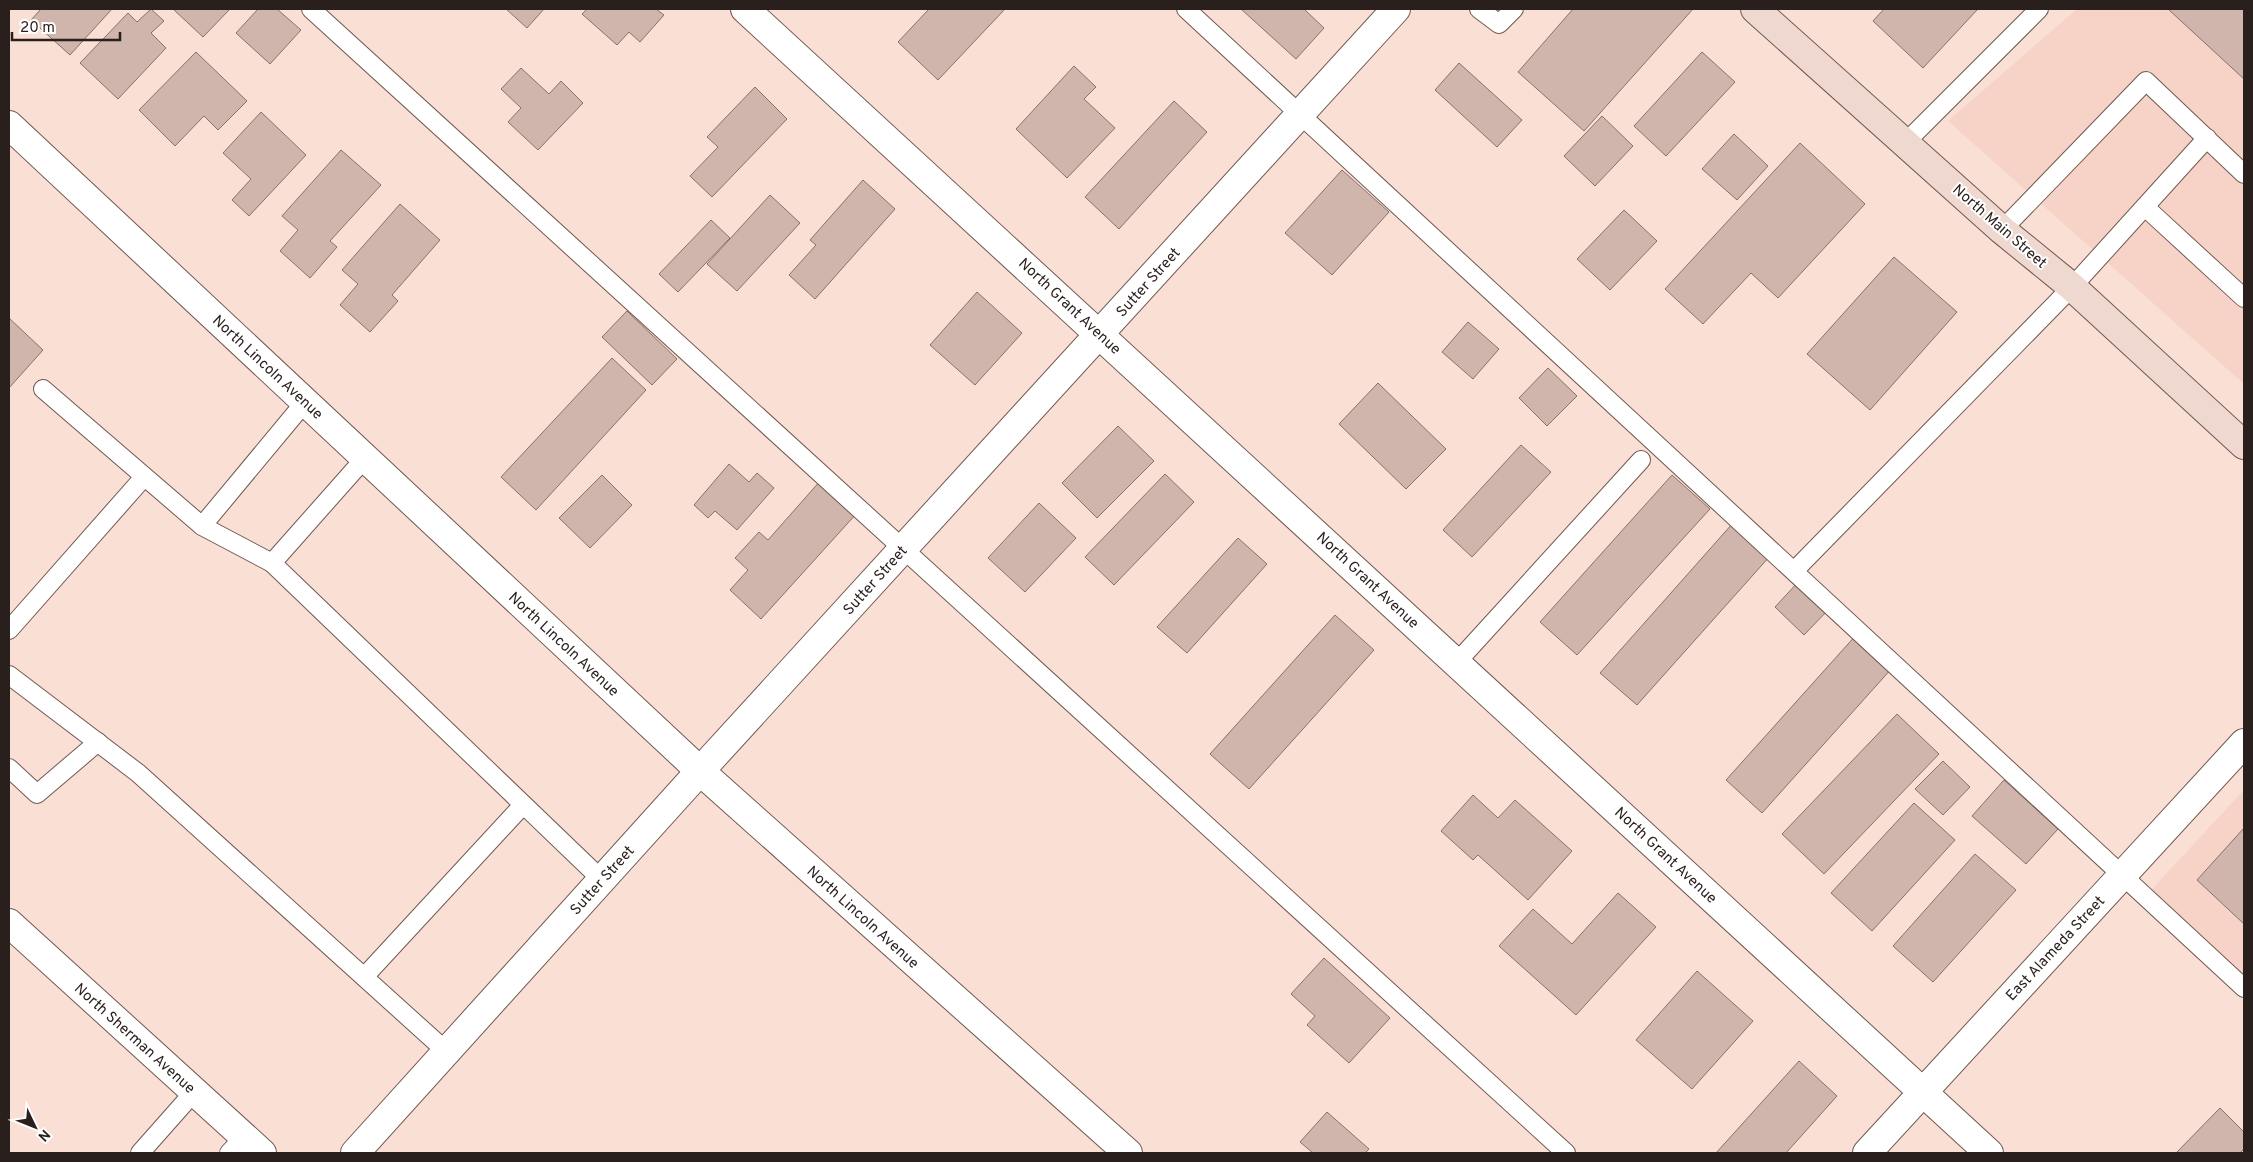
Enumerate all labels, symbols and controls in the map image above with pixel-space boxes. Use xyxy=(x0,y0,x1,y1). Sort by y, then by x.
scale bar xyxy=(12,10,120,42)
text: 20 m xyxy=(20,19,55,38)
street label: North Main Street xyxy=(1948,181,2050,273)
street label: Sutter Street xyxy=(1113,244,1185,322)
street label: North Grant Avenue xyxy=(1014,255,1124,359)
street label: North Lincoln Avenue xyxy=(208,312,326,424)
street label: North Grant Avenue xyxy=(1312,529,1422,633)
street label: Sutter Street xyxy=(840,542,912,620)
street label: North Lincoln Avenue xyxy=(504,589,622,701)
street label: North Grant Avenue xyxy=(1610,804,1720,908)
street label: Sutter Street xyxy=(567,842,639,920)
street label: North Lincoln Avenue xyxy=(802,863,922,974)
street label: East Alameda Street xyxy=(2002,892,2110,1006)
street label: North Sherman Avenue xyxy=(70,980,198,1098)
north arrow xyxy=(10,1102,60,1152)
text: N xyxy=(34,1125,53,1144)

